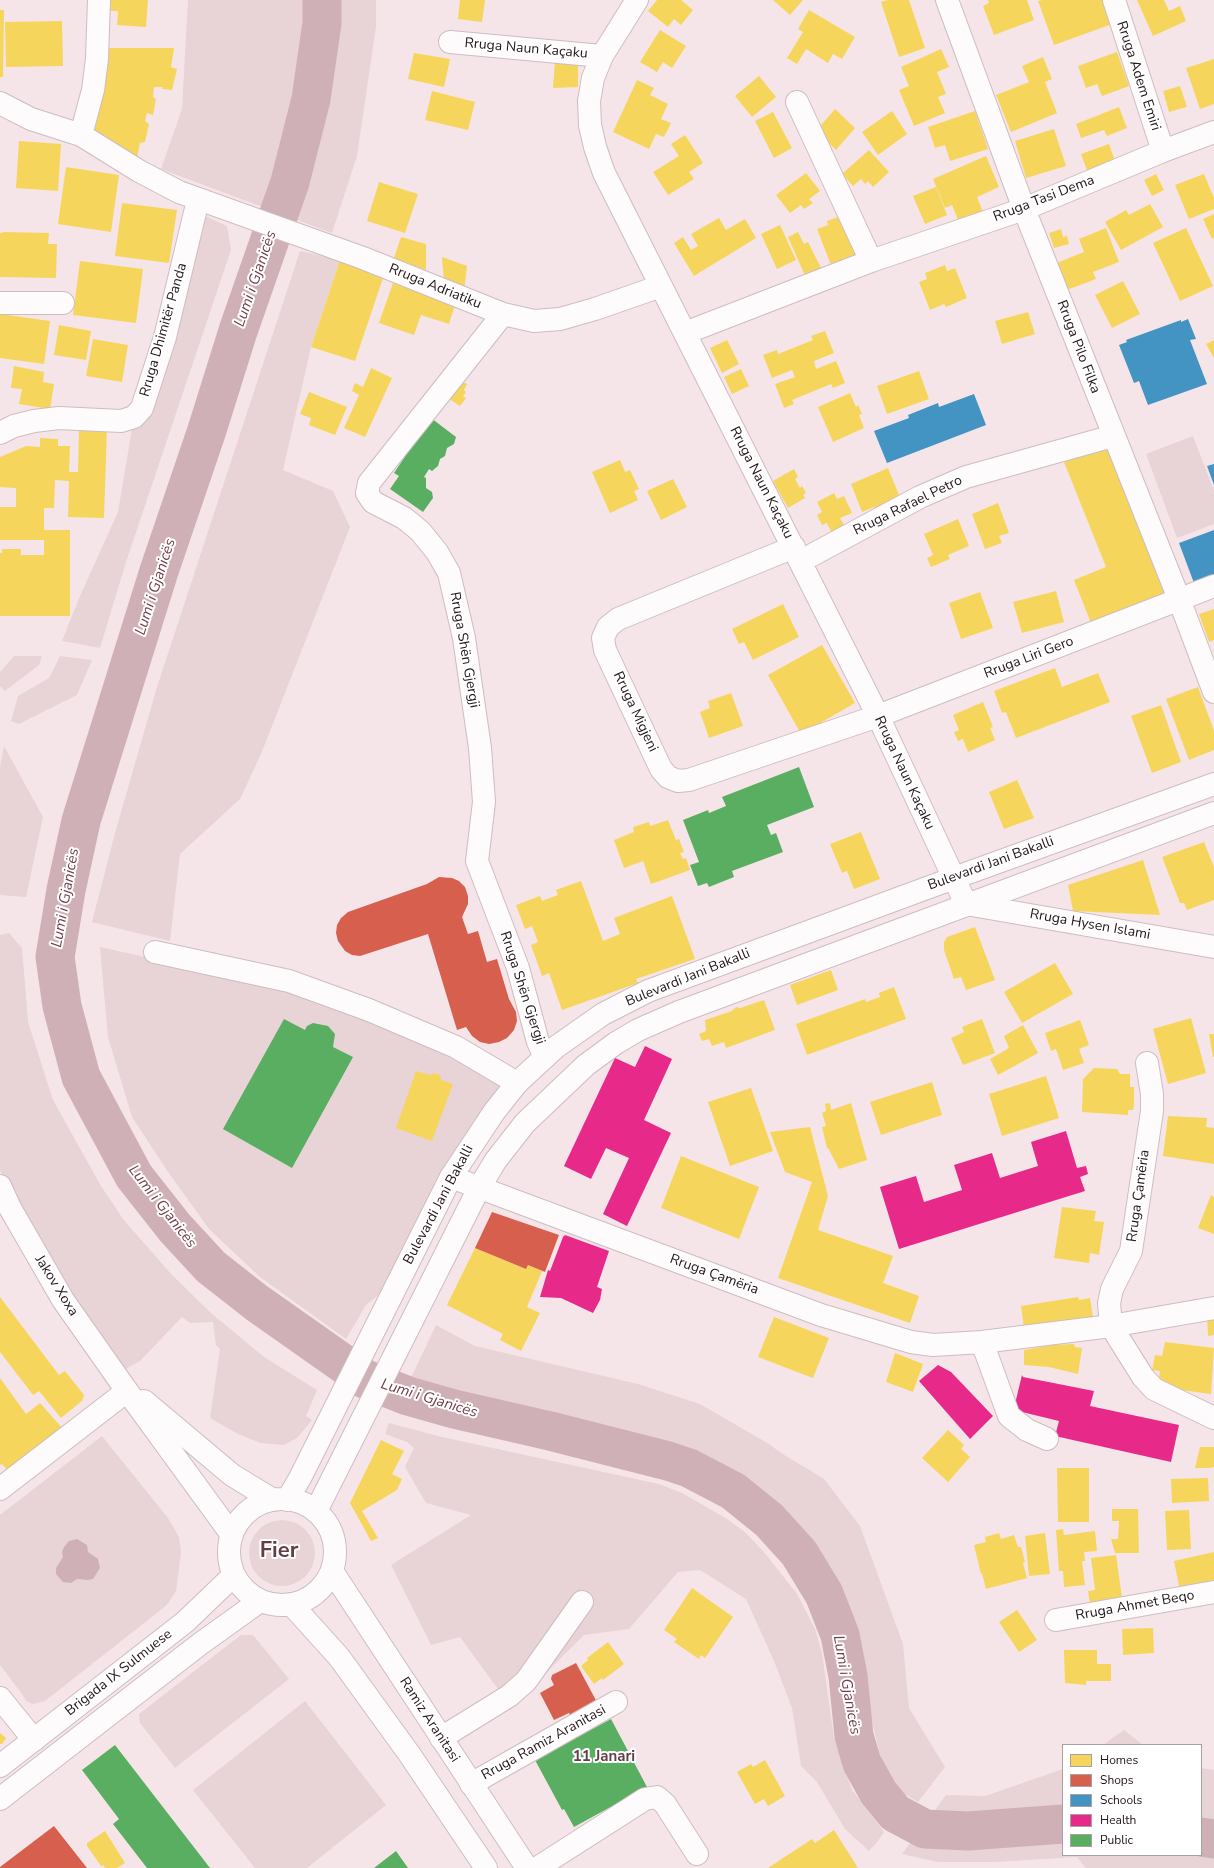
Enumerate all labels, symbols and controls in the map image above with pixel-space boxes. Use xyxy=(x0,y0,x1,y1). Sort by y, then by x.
street label: Rruga Adem Emiri xyxy=(1112,19,1164,133)
street label: Rruga Naun Kaçaku xyxy=(464,35,588,63)
street label: Rruga Tasi Dema xyxy=(991,172,1097,226)
water label: Lumi i Gjanicës xyxy=(231,229,281,329)
street label: Rruga Dhimitër Panda xyxy=(137,261,191,399)
street label: Rruga Adriatiku xyxy=(386,261,484,313)
street label: Rruga Pilo Filka xyxy=(1053,298,1103,396)
street label: Rruga Naun Kaçaku xyxy=(725,424,797,542)
street label: Rruga Rafael Petro xyxy=(851,472,965,540)
water label: Lumi i Gjanicës xyxy=(132,537,180,637)
street label: Rruga Shën Gjergji xyxy=(446,591,482,709)
street label: Rruga Liri Gero xyxy=(982,633,1076,683)
street label: Rruga Migjeni xyxy=(609,669,661,755)
street label: Rruga Naun Kaçaku xyxy=(870,713,938,833)
street label: Bulevardi Jani Bakalli xyxy=(926,833,1056,895)
water label: Lumi i Gjanicës xyxy=(48,847,84,949)
street label: Rruga Hysen Islami xyxy=(1028,906,1152,944)
street label: Rruga Shën Gjergji xyxy=(496,929,548,1047)
street label: Bulevardi Jani Bakalli xyxy=(623,945,753,1011)
street label: Bulevardi Jani Bakalli xyxy=(400,1142,478,1268)
street label: Rruga Çamëria xyxy=(1124,1149,1154,1243)
water label: Lumi i Gjanicës xyxy=(124,1162,200,1252)
street label: Rruga Çamëria xyxy=(667,1251,761,1299)
street label: Jakov Xoxa xyxy=(31,1252,81,1320)
water label: Lumi i Gjanicës xyxy=(378,1376,480,1422)
district label: Fier xyxy=(260,1539,298,1565)
street label: Rruga Ahmet Beqo xyxy=(1074,1587,1196,1625)
street label: Brigada IX Sulmuese xyxy=(62,1626,176,1720)
water label: Lumi i Gjanicës xyxy=(828,1634,864,1736)
street label: Ramiz Aranitasi xyxy=(395,1674,463,1766)
street label: Rruga Ramiz Aranitasi xyxy=(479,1702,609,1784)
legend xyxy=(1062,1744,1202,1856)
district label: 11 Janari xyxy=(573,1748,635,1766)
text: Homes xyxy=(1100,1752,1138,1768)
text: Shops xyxy=(1100,1772,1134,1788)
text: Schools xyxy=(1100,1792,1142,1808)
text: Health xyxy=(1100,1812,1136,1828)
text: Public xyxy=(1100,1832,1133,1848)

